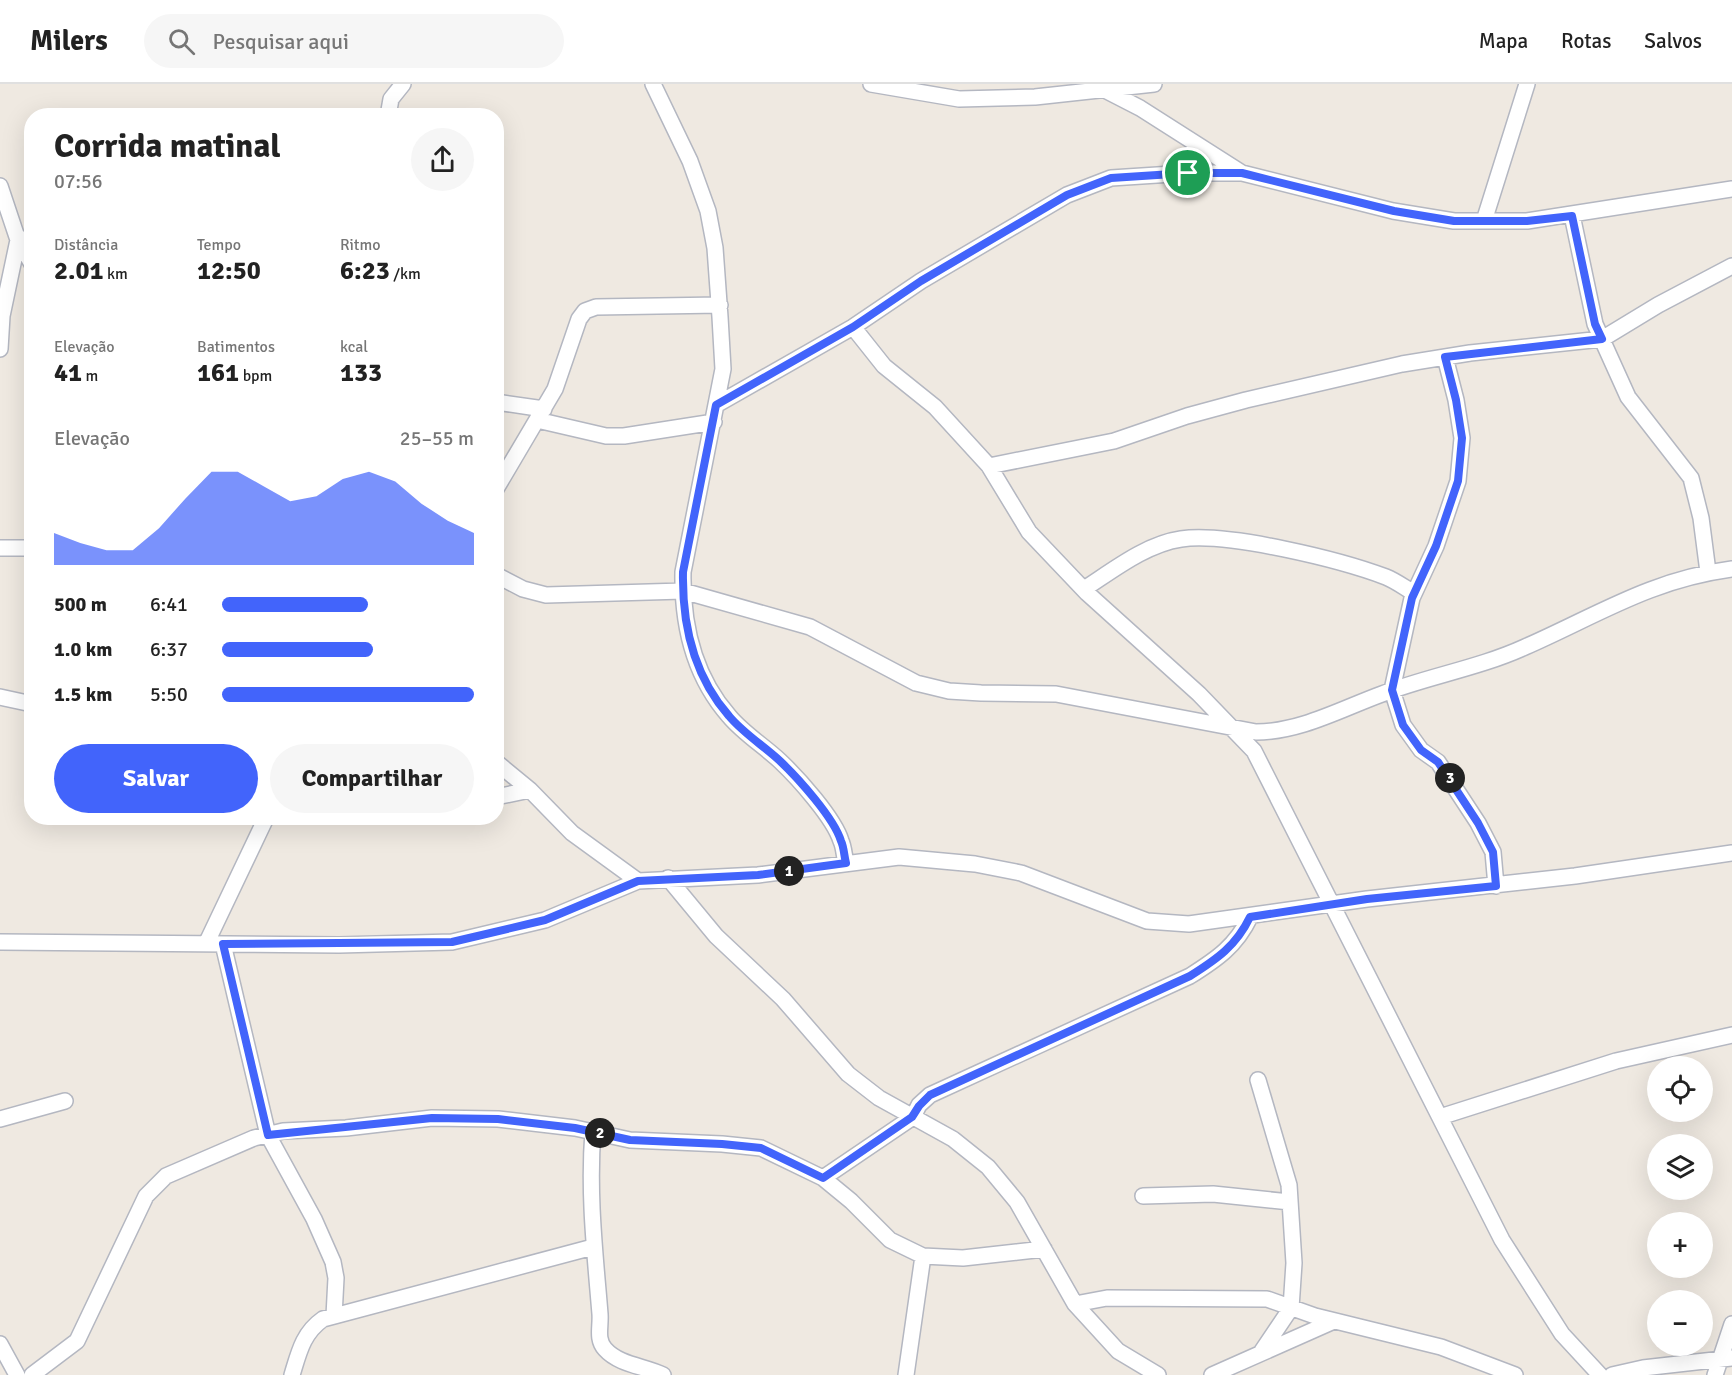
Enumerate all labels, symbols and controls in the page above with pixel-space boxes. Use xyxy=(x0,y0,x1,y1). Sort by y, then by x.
search box xyxy=(144,14,564,68)
text: Milers xyxy=(30,24,108,58)
icon: search xyxy=(165,25,198,58)
text: Pesquisar aqui xyxy=(213,28,349,55)
text: Mapa xyxy=(1479,28,1528,54)
text: Rotas xyxy=(1561,28,1611,54)
text: Salvos xyxy=(1644,28,1702,54)
text: Corrida matinal xyxy=(54,126,281,167)
button: share xyxy=(411,128,474,191)
pin xyxy=(1162,147,1213,198)
icon: arrive xyxy=(1171,156,1204,189)
text: 07:56 xyxy=(54,169,103,194)
text: Distância xyxy=(54,235,118,255)
text: Tempo xyxy=(197,235,241,255)
text: Ritmo xyxy=(340,235,381,255)
text: 2.01 xyxy=(54,255,104,287)
text: 12:50 xyxy=(197,255,261,287)
text: 6:23 xyxy=(340,255,390,287)
text: km xyxy=(104,264,128,284)
text: /km xyxy=(390,264,421,284)
text: Elevação xyxy=(54,337,115,357)
text: Batimentos xyxy=(197,337,275,357)
text: kcal xyxy=(340,337,368,357)
text: 41 xyxy=(54,357,82,389)
text: 161 xyxy=(197,357,239,389)
text: 133 xyxy=(340,357,382,389)
text: m xyxy=(82,366,98,386)
text: bpm xyxy=(239,366,272,386)
text: Elevação xyxy=(54,426,130,451)
text: 25–55 m xyxy=(400,426,474,451)
text: 500 m xyxy=(54,592,107,617)
text: 6:41 xyxy=(150,592,188,617)
text: 1.0 km xyxy=(54,637,112,662)
text: 6:37 xyxy=(150,637,188,662)
text: 1.5 km xyxy=(54,682,112,707)
text: 5:50 xyxy=(150,682,188,707)
button: Salvar xyxy=(54,744,258,813)
button: Compartilhar xyxy=(270,744,474,813)
pin: 3 xyxy=(1435,763,1465,793)
text: 3 xyxy=(1446,768,1454,788)
pin: 1 xyxy=(774,856,804,886)
text: 1 xyxy=(785,861,793,881)
map controls xyxy=(1647,1056,1713,1356)
button: locate xyxy=(1647,1056,1713,1122)
pin: 2 xyxy=(585,1118,615,1148)
text: 2 xyxy=(596,1123,604,1143)
button: layers xyxy=(1647,1134,1713,1200)
button: + xyxy=(1647,1212,1713,1278)
button: − xyxy=(1647,1290,1713,1356)

